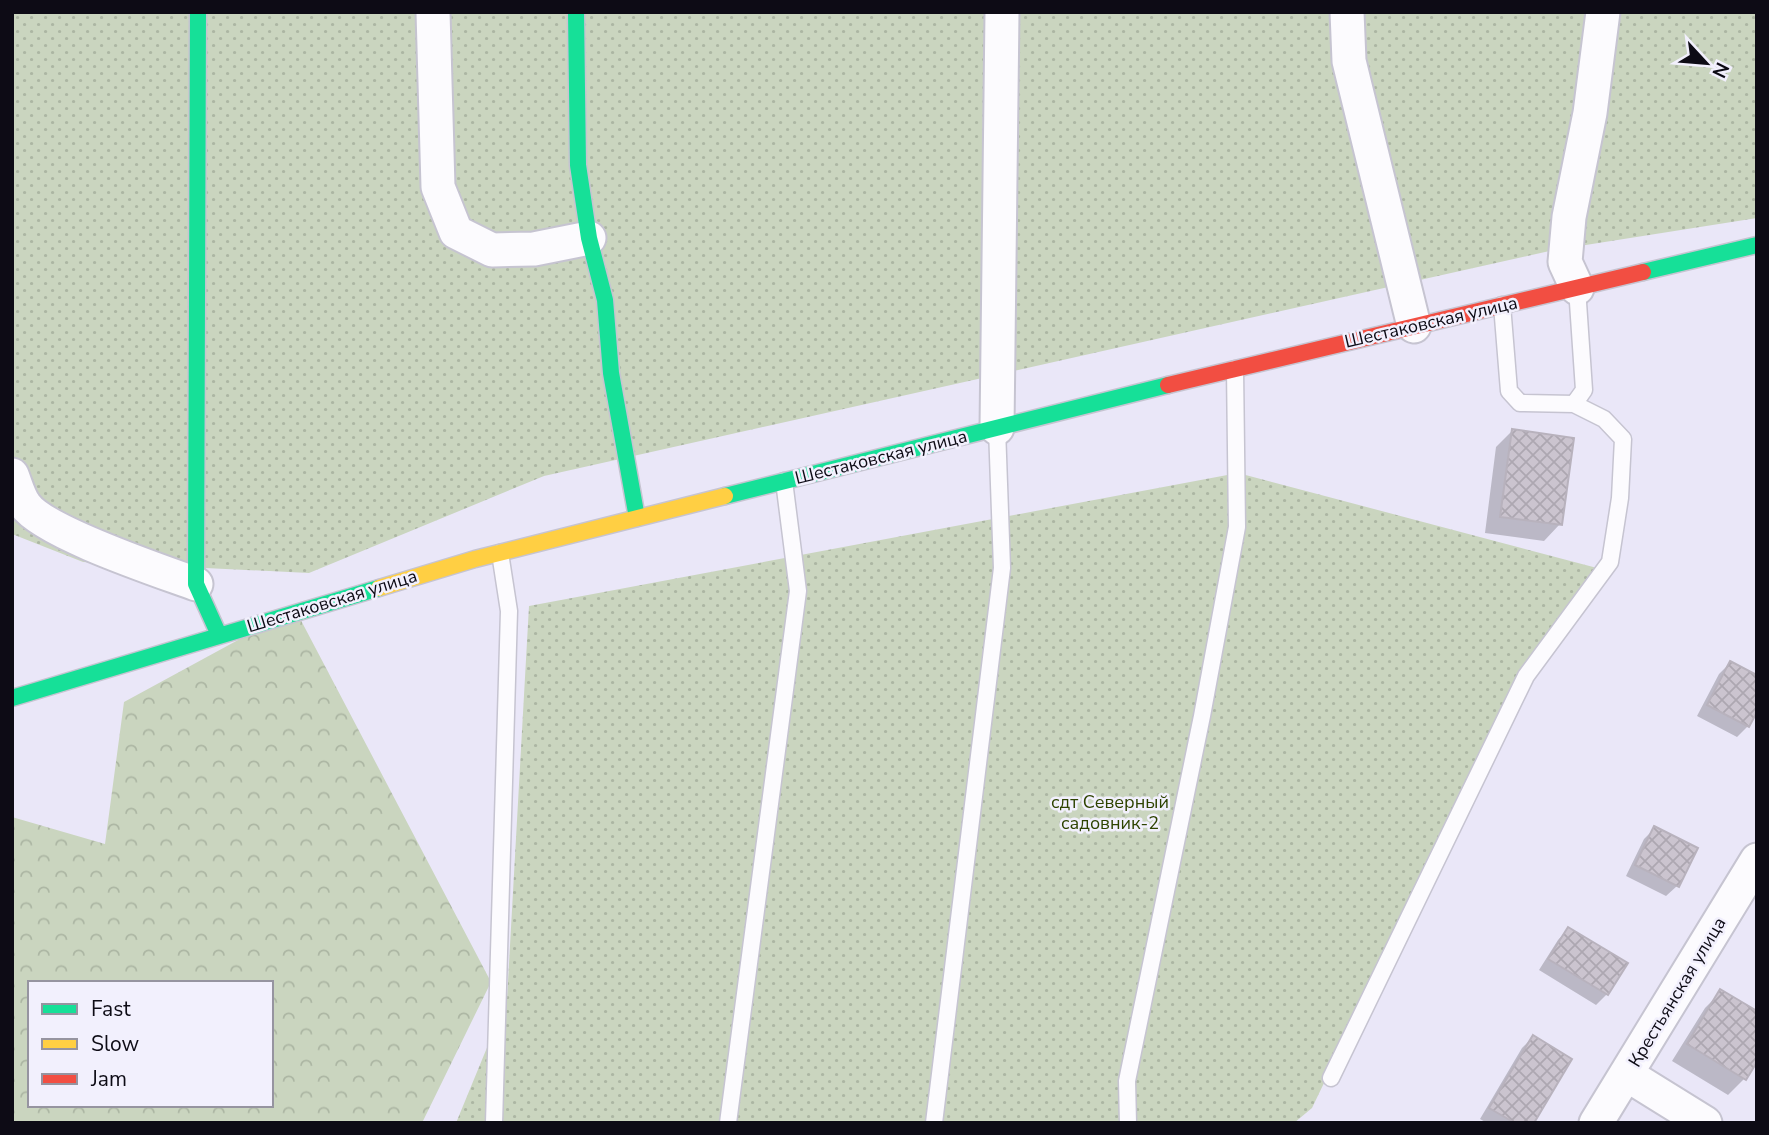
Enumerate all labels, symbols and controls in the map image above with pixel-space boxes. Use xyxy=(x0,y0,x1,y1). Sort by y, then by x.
north arrow xyxy=(1671,28,1741,98)
text: N xyxy=(1706,58,1735,82)
street label: Шестаковская улица xyxy=(1342,290,1520,354)
street label: Шестаковская улица xyxy=(792,424,970,490)
street label: Шестаковская улица xyxy=(244,564,420,638)
park label: сдт Северный садовник-2 xyxy=(1051,790,1169,835)
street label: Крестьянская улица xyxy=(1623,913,1731,1071)
legend xyxy=(28,981,273,1107)
text: Fast xyxy=(91,995,131,1023)
text: Slow xyxy=(91,1030,140,1058)
text: Jam xyxy=(90,1065,127,1093)

